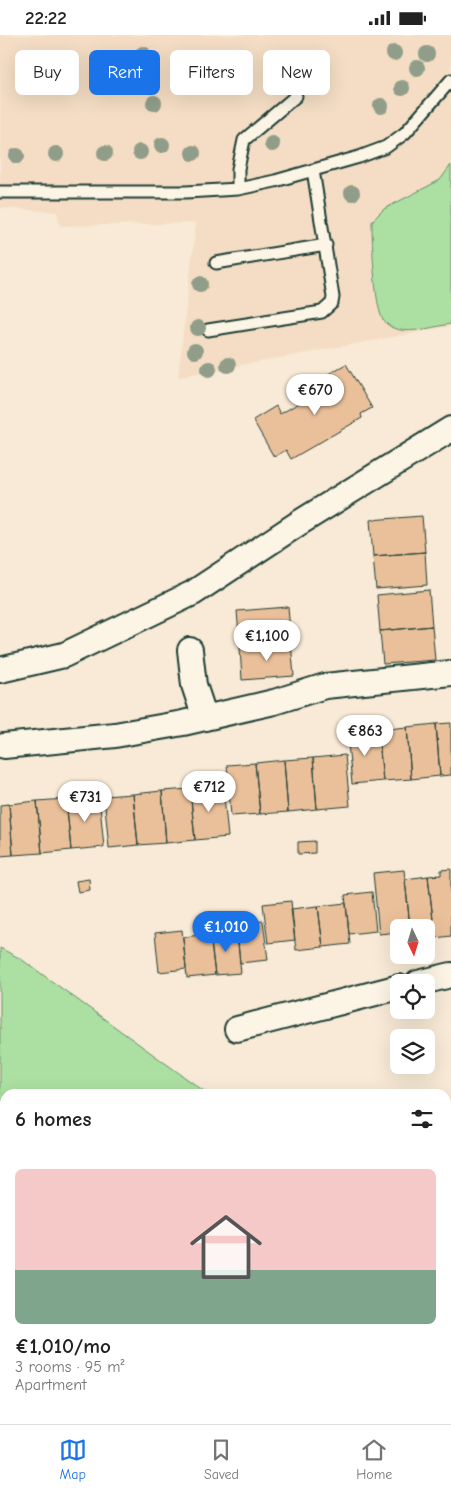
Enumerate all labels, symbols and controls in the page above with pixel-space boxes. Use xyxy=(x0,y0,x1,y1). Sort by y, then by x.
text: 22:22 xyxy=(25,7,67,29)
chip: Buy xyxy=(15,50,79,95)
chip: Rent xyxy=(89,50,160,95)
chip: Filters xyxy=(170,50,253,95)
chip: New xyxy=(263,50,330,95)
pin: €670 xyxy=(285,373,345,416)
text: €670 xyxy=(297,381,333,399)
pin: €1,100 xyxy=(226,619,308,662)
text: €1,100 xyxy=(245,627,289,645)
pin: €863 xyxy=(335,715,395,757)
text: €863 xyxy=(347,722,383,740)
pin: €712 xyxy=(179,771,239,813)
text: €712 xyxy=(193,778,225,796)
pin: €731 xyxy=(55,781,115,823)
text: €731 xyxy=(69,788,101,806)
pin: €1,010 xyxy=(185,911,267,953)
text: €1,010 xyxy=(204,918,248,936)
north arrow xyxy=(390,919,435,964)
map controls xyxy=(390,919,435,1074)
button: locate xyxy=(390,974,435,1019)
button: layers xyxy=(390,1029,435,1074)
icon: filters xyxy=(408,1105,436,1133)
text: 6 homes xyxy=(15,1107,91,1131)
icon: home xyxy=(181,1202,271,1292)
text: €1,010/mo xyxy=(15,1334,111,1358)
text: 3 rooms · 95 m² xyxy=(15,1358,125,1376)
text: Apartment xyxy=(15,1376,87,1394)
tab: Map xyxy=(59,1436,87,1483)
tab: Saved xyxy=(204,1436,239,1483)
tab: Home xyxy=(356,1436,392,1483)

